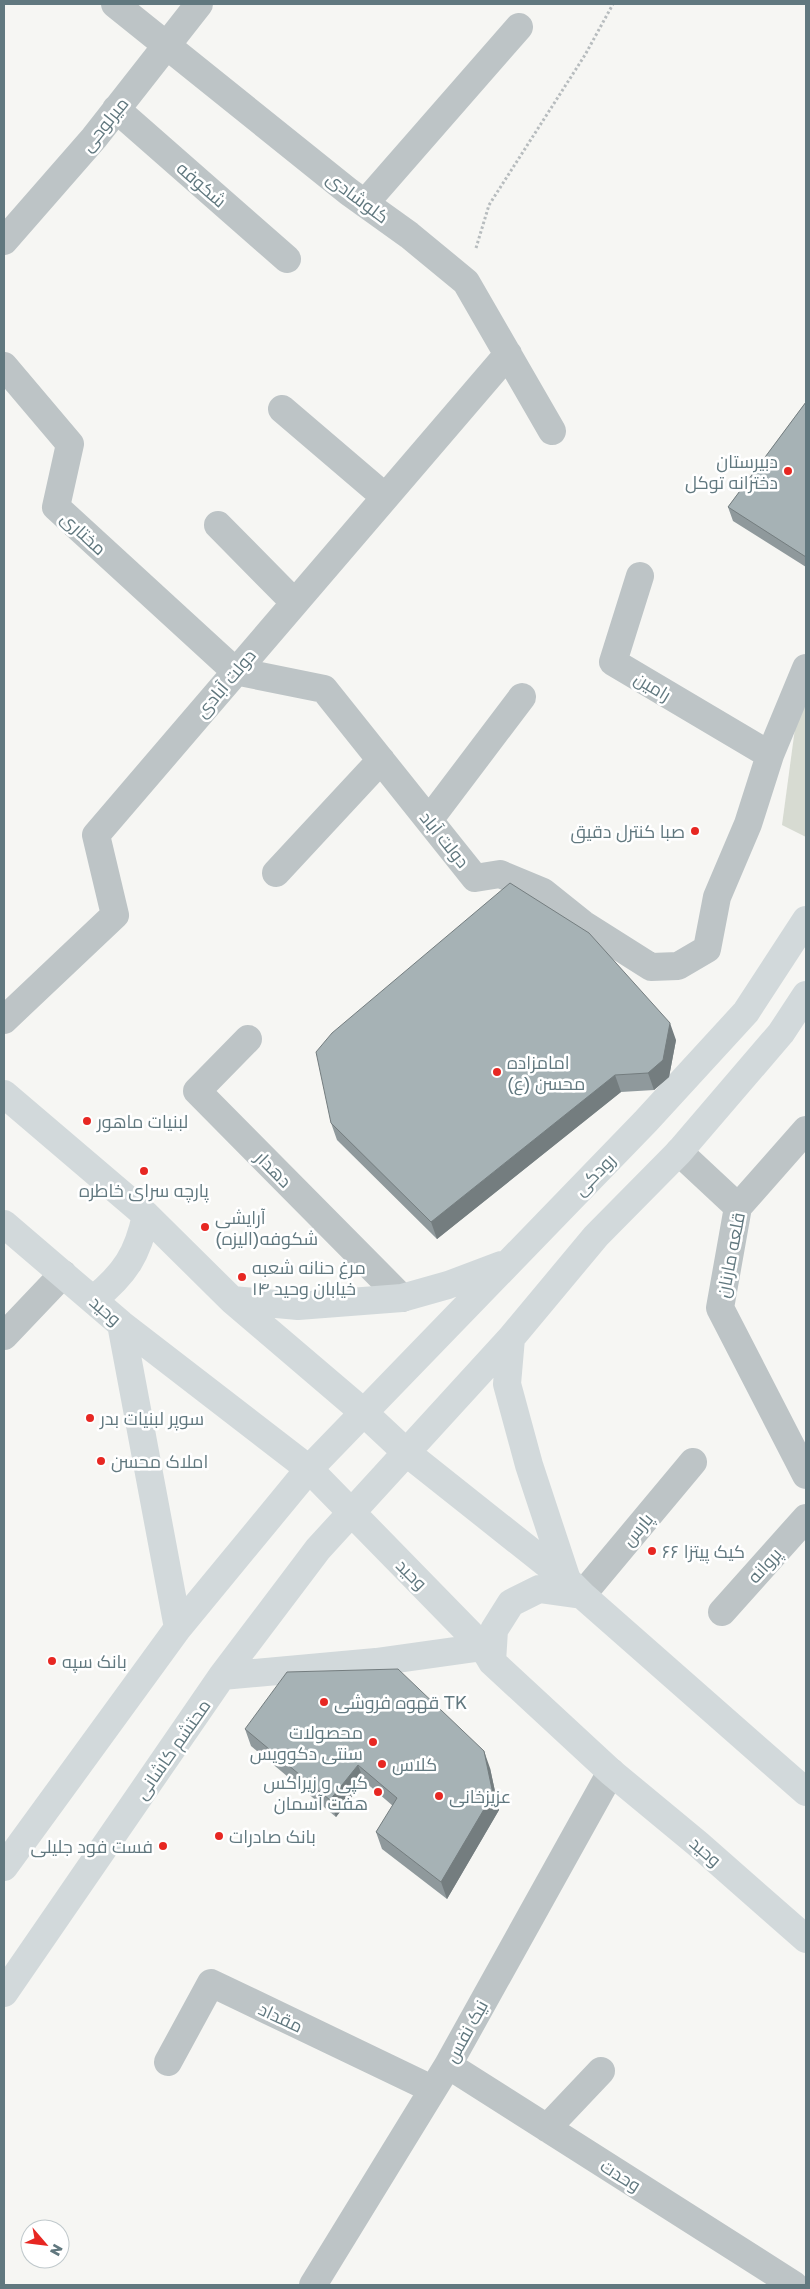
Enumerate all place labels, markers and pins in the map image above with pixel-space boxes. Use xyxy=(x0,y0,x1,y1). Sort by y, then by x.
place label: دبیرستان دخترانه توکل xyxy=(685,450,778,494)
marker: دبیرستان دخترانه توکل xyxy=(782,465,794,477)
place label: صبا کنترل دقیق xyxy=(570,820,685,844)
marker: صبا کنترل دقیق xyxy=(689,825,701,837)
place label: امامزاده محسن (ع) xyxy=(507,1051,585,1096)
marker: امامزاده محسن (ع) xyxy=(491,1066,503,1078)
place label: لبنیات ماهور xyxy=(96,1110,188,1133)
marker: لبنیات ماهور xyxy=(81,1115,93,1127)
marker: پارچه سرای خاطره xyxy=(138,1165,150,1177)
place label: پارچه سرای خاطره xyxy=(79,1179,209,1203)
place label: آرایشی شکوفه(الیزه) xyxy=(215,1206,318,1250)
marker: آرایشی شکوفه(الیزه) xyxy=(199,1221,211,1233)
place label: مرغ حنانه شعبه ۱۴ خیابان وحید xyxy=(252,1256,366,1300)
marker: مرغ حنانه شعبه ۱۴ خیابان وحید xyxy=(236,1271,248,1283)
place label: سوپر لبنیات بدر xyxy=(99,1407,204,1431)
marker: سوپر لبنیات بدر xyxy=(84,1412,96,1424)
place label: املاک محسن xyxy=(111,1450,208,1473)
marker: املاک محسن xyxy=(95,1455,107,1467)
place label: کیک پیتزا ۶۶ xyxy=(662,1540,745,1564)
marker: کیک پیتزا ۶۶ xyxy=(646,1545,658,1557)
place label: بانک سپه xyxy=(62,1650,127,1673)
marker: بانک سپه xyxy=(46,1655,58,1667)
place label: قهوه فروشی TK xyxy=(334,1691,467,1714)
marker: قهوه فروشی TK xyxy=(318,1696,330,1708)
place label: محصولات سنتی دکوویس xyxy=(250,1721,363,1765)
marker: محصولات سنتی دکوویس xyxy=(367,1736,379,1748)
place label: کلاس xyxy=(392,1753,437,1776)
marker: کلاس xyxy=(376,1758,388,1770)
place label: کپی و زیراکس هفت آسمان xyxy=(263,1771,368,1815)
place label: عزیزخانی xyxy=(449,1785,511,1808)
marker: کپی و زیراکس هفت آسمان xyxy=(372,1786,384,1798)
marker: عزیزخانی xyxy=(433,1790,445,1802)
place label: بانک صادرات xyxy=(229,1825,316,1848)
marker: بانک صادرات xyxy=(213,1830,225,1842)
place label: فست فود جلیلی xyxy=(31,1835,153,1858)
marker: فست فود جلیلی xyxy=(157,1840,169,1852)

